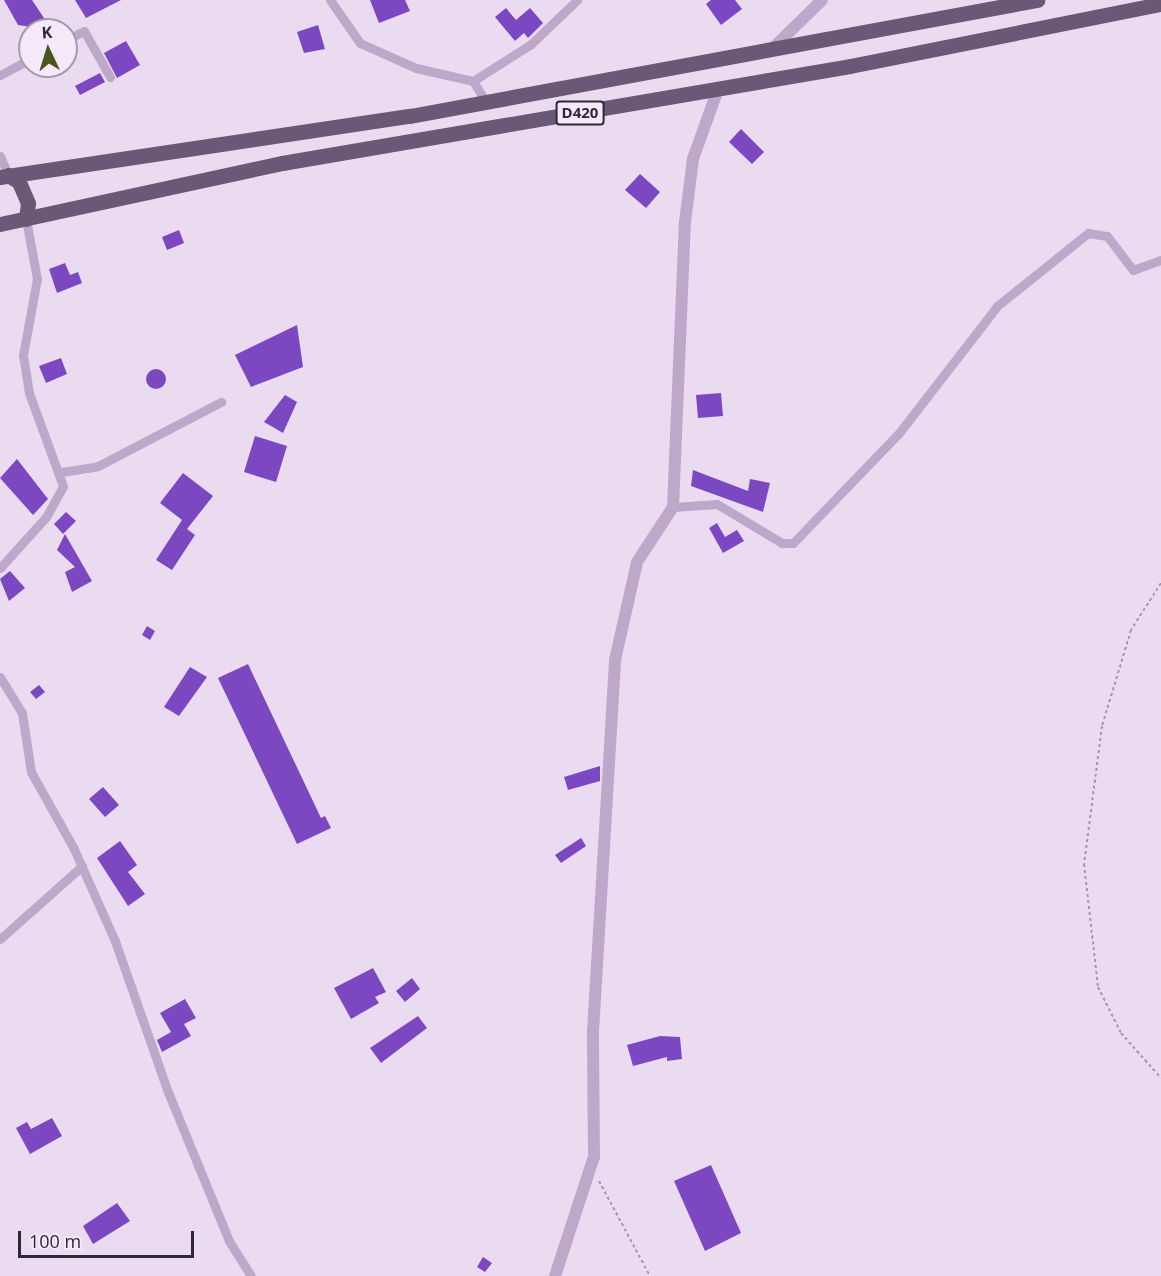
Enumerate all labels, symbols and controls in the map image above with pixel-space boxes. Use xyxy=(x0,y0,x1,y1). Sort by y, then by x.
north arrow xyxy=(18,18,78,78)
text: K xyxy=(41,21,53,43)
road number: D420 xyxy=(554,101,606,125)
scale bar xyxy=(21,1219,196,1257)
text: 100 m xyxy=(29,1229,81,1253)

